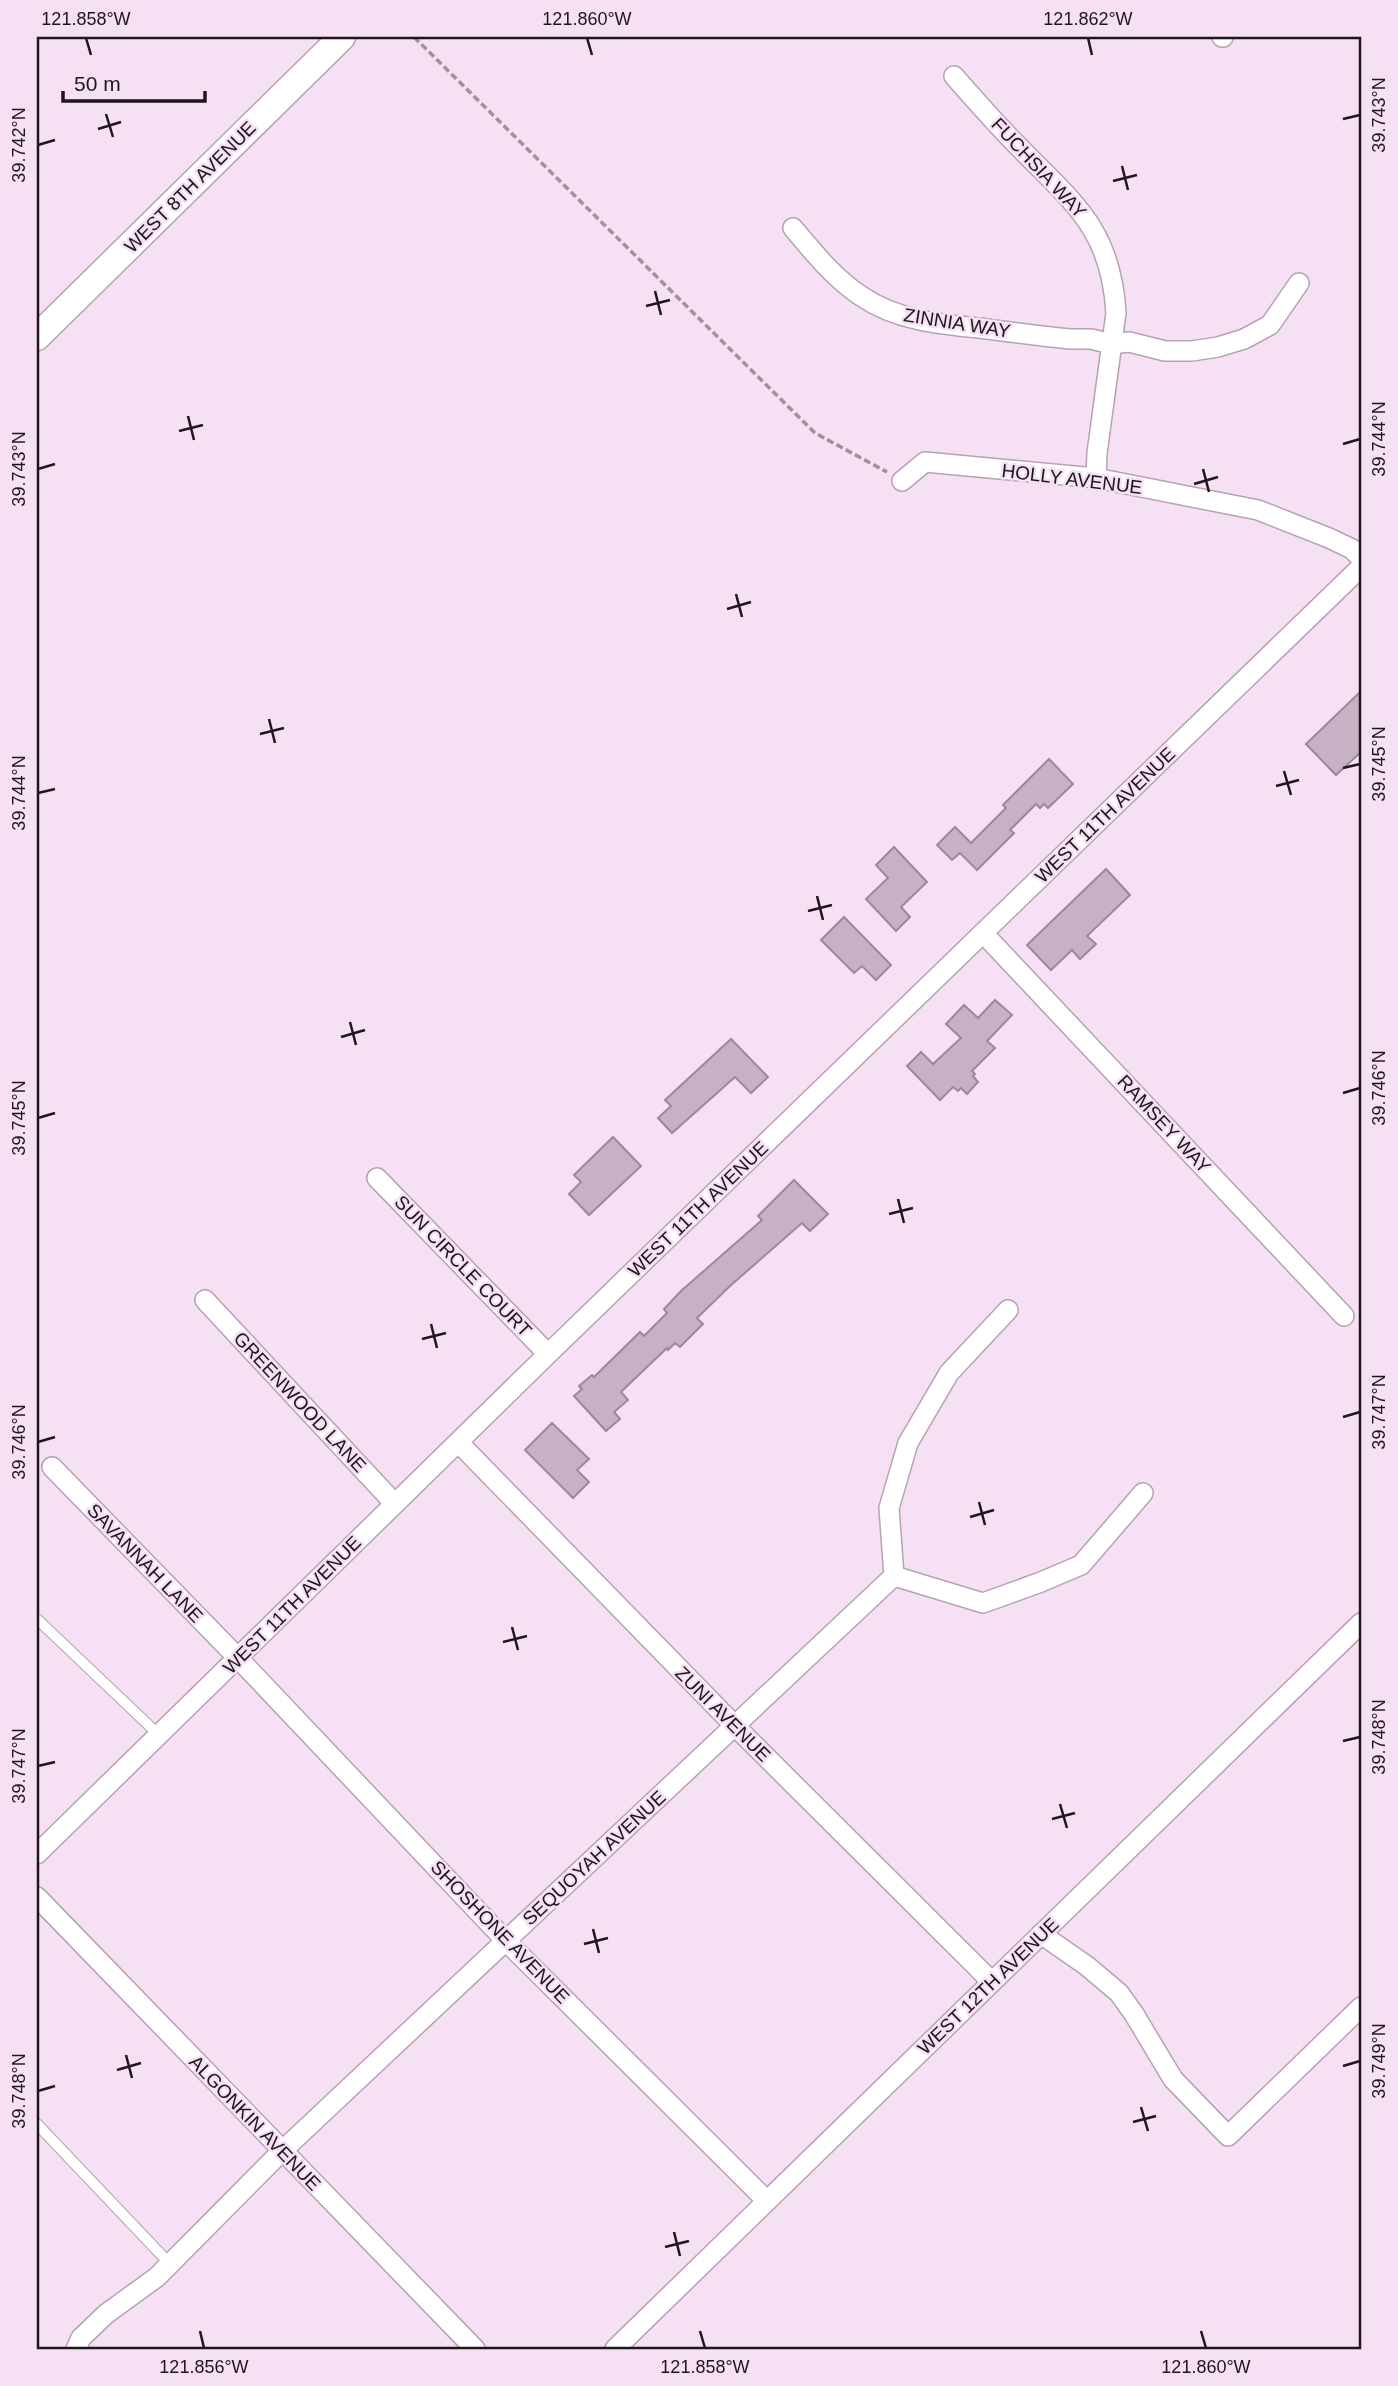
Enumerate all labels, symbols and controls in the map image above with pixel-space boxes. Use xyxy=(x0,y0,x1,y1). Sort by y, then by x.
text: 121.858°W xyxy=(41,9,131,29)
text: 121.860°W xyxy=(542,9,632,29)
text: 121.862°W xyxy=(1043,9,1133,29)
scale bar xyxy=(63,60,205,104)
text: 50 m xyxy=(74,72,121,95)
text: 39.743°N xyxy=(1369,77,1389,153)
text: 39.742°N xyxy=(9,107,29,183)
street label: FUCHSIA WAY xyxy=(987,114,1091,222)
street label: WEST 8TH AVENUE xyxy=(120,117,260,257)
street label: ZINNIA WAY xyxy=(902,304,1012,342)
text: 39.744°N xyxy=(1369,401,1389,477)
text: 39.743°N xyxy=(9,431,29,507)
street label: HOLLY AVENUE xyxy=(1000,460,1144,498)
text: 39.745°N xyxy=(1369,726,1389,802)
street label: WEST 11TH AVENUE xyxy=(1031,743,1179,887)
text: 39.744°N xyxy=(9,755,29,831)
text: 39.746°N xyxy=(1369,1050,1389,1126)
street label: RAMSEY WAY xyxy=(1113,1071,1215,1178)
text: 39.745°N xyxy=(9,1080,29,1156)
street label: WEST 11TH AVENUE xyxy=(624,1137,772,1281)
street label: SUN CIRCLE COURT xyxy=(390,1191,536,1341)
street label: GREENWOOD LANE xyxy=(230,1328,370,1476)
text: 39.747°N xyxy=(1369,1374,1389,1450)
text: 39.746°N xyxy=(9,1404,29,1480)
street label: SAVANNAH LANE xyxy=(83,1499,207,1627)
street label: WEST 11TH AVENUE xyxy=(219,1532,365,1678)
street label: ZUNI AVENUE xyxy=(671,1662,775,1766)
text: 39.748°N xyxy=(1369,1699,1389,1775)
text: 39.747°N xyxy=(9,1728,29,1804)
street label: SEQUOYAH AVENUE xyxy=(518,1786,670,1930)
street label: SHOSHONE AVENUE xyxy=(427,1856,573,2008)
street label: WEST 12TH AVENUE xyxy=(913,1913,1063,2059)
text: 39.749°N xyxy=(1369,2023,1389,2099)
street label: ALGONKIN AVENUE xyxy=(185,2051,325,2195)
text: 39.748°N xyxy=(9,2053,29,2129)
text: 121.856°W xyxy=(159,2357,249,2377)
text: 121.858°W xyxy=(660,2357,750,2377)
text: 121.860°W xyxy=(1161,2357,1251,2377)

